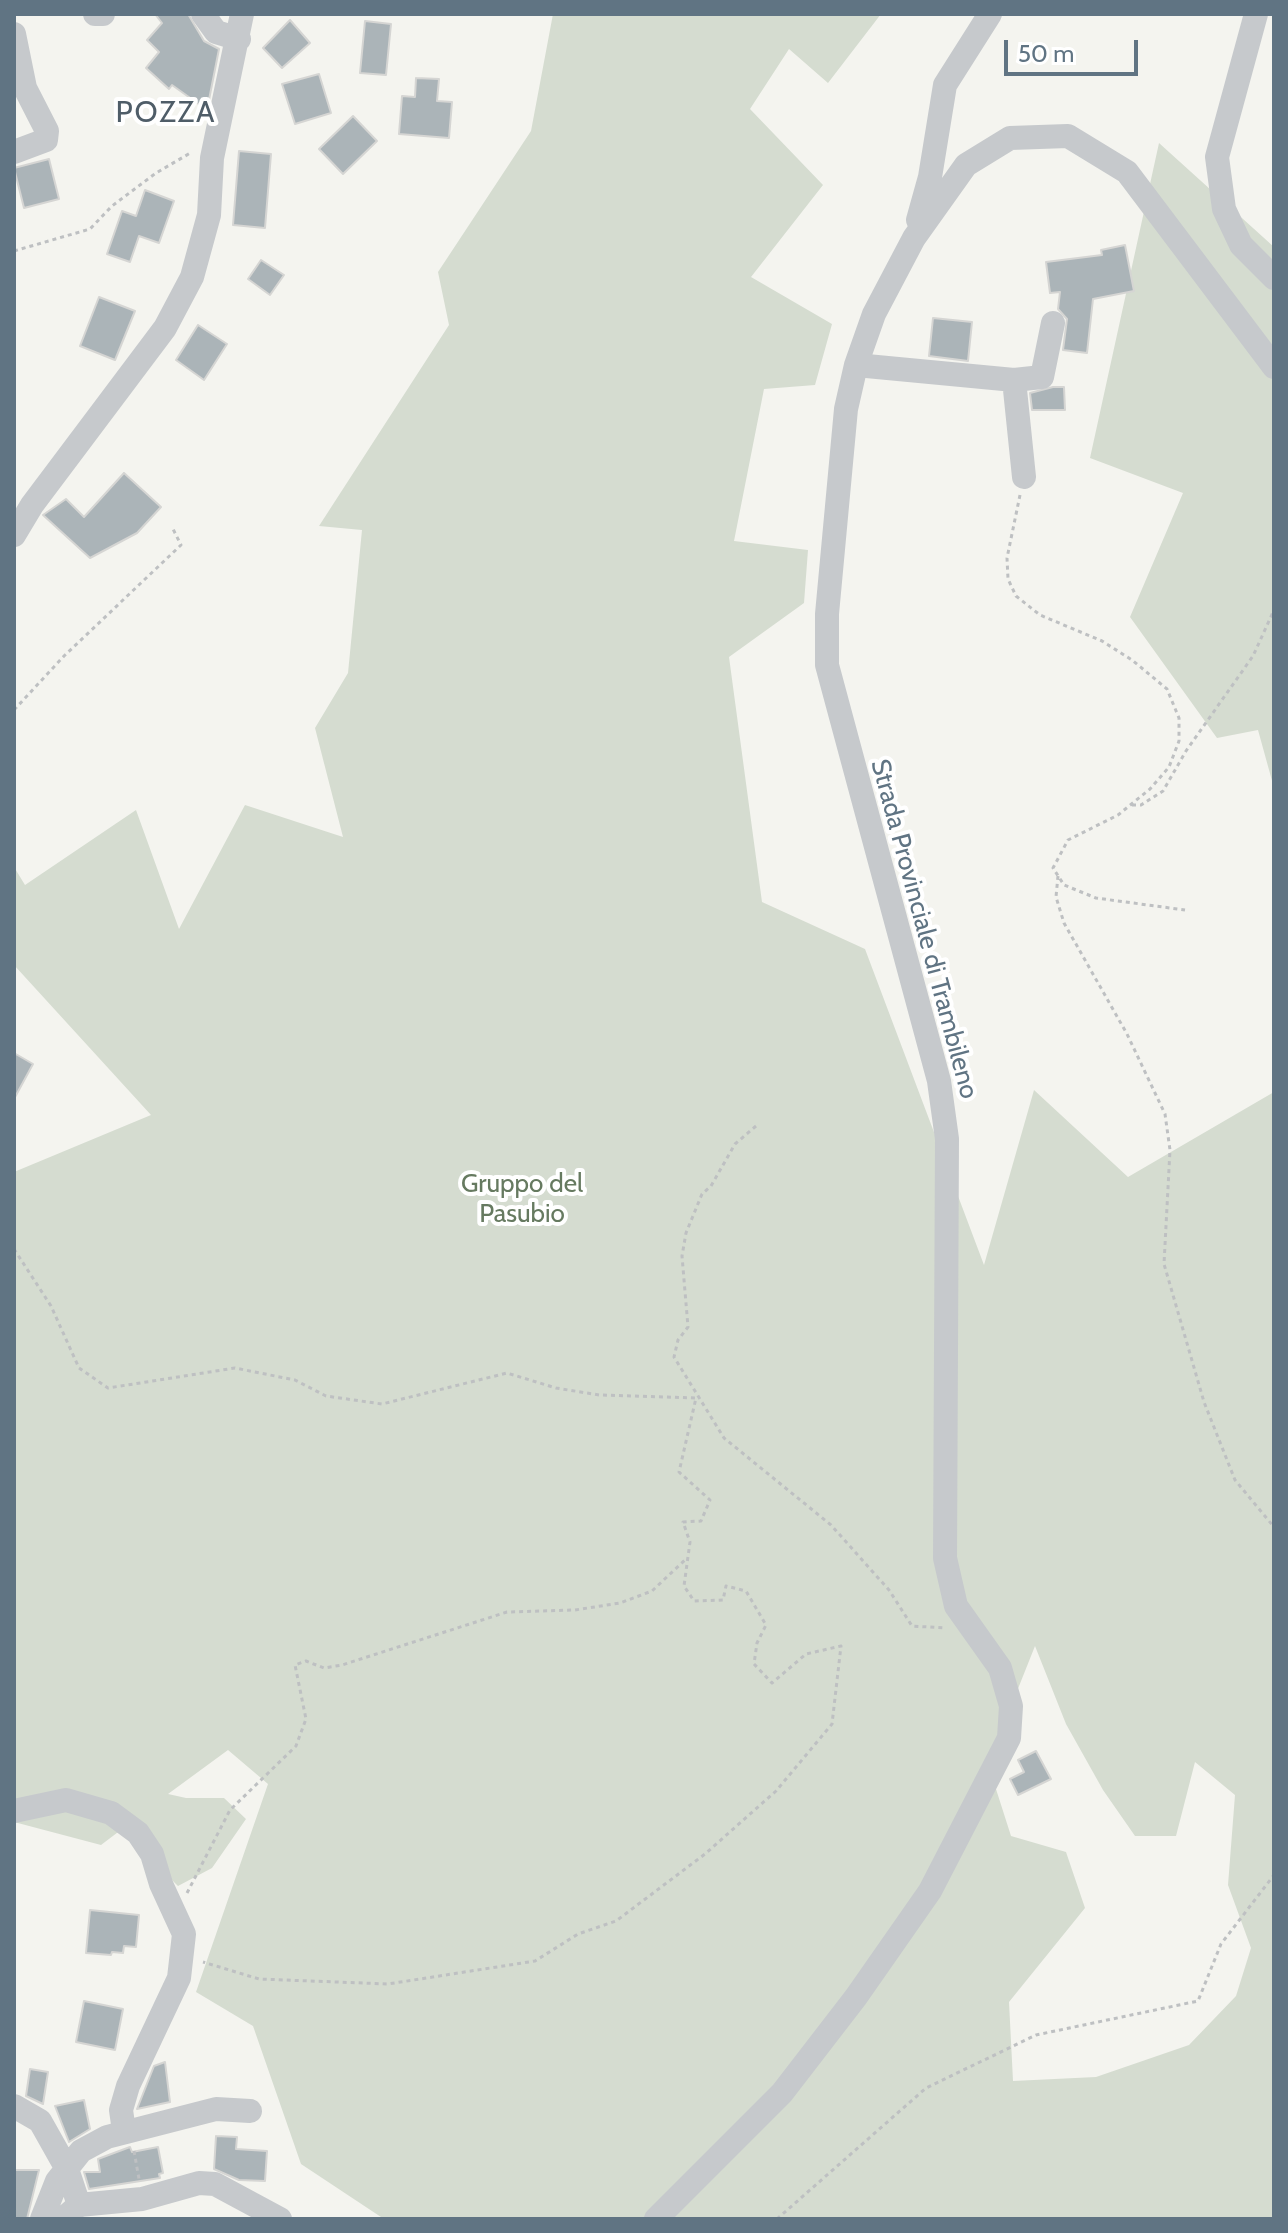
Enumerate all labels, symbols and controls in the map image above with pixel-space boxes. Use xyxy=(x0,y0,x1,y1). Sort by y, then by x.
scale bar xyxy=(1008,24,1142,74)
text: 50 m xyxy=(1018,39,1074,68)
district label: POZZA xyxy=(115,95,217,131)
street label: Strada Provinciale di Trambileno xyxy=(864,756,984,1102)
park label: Gruppo del Pasubio xyxy=(461,1168,583,1230)

